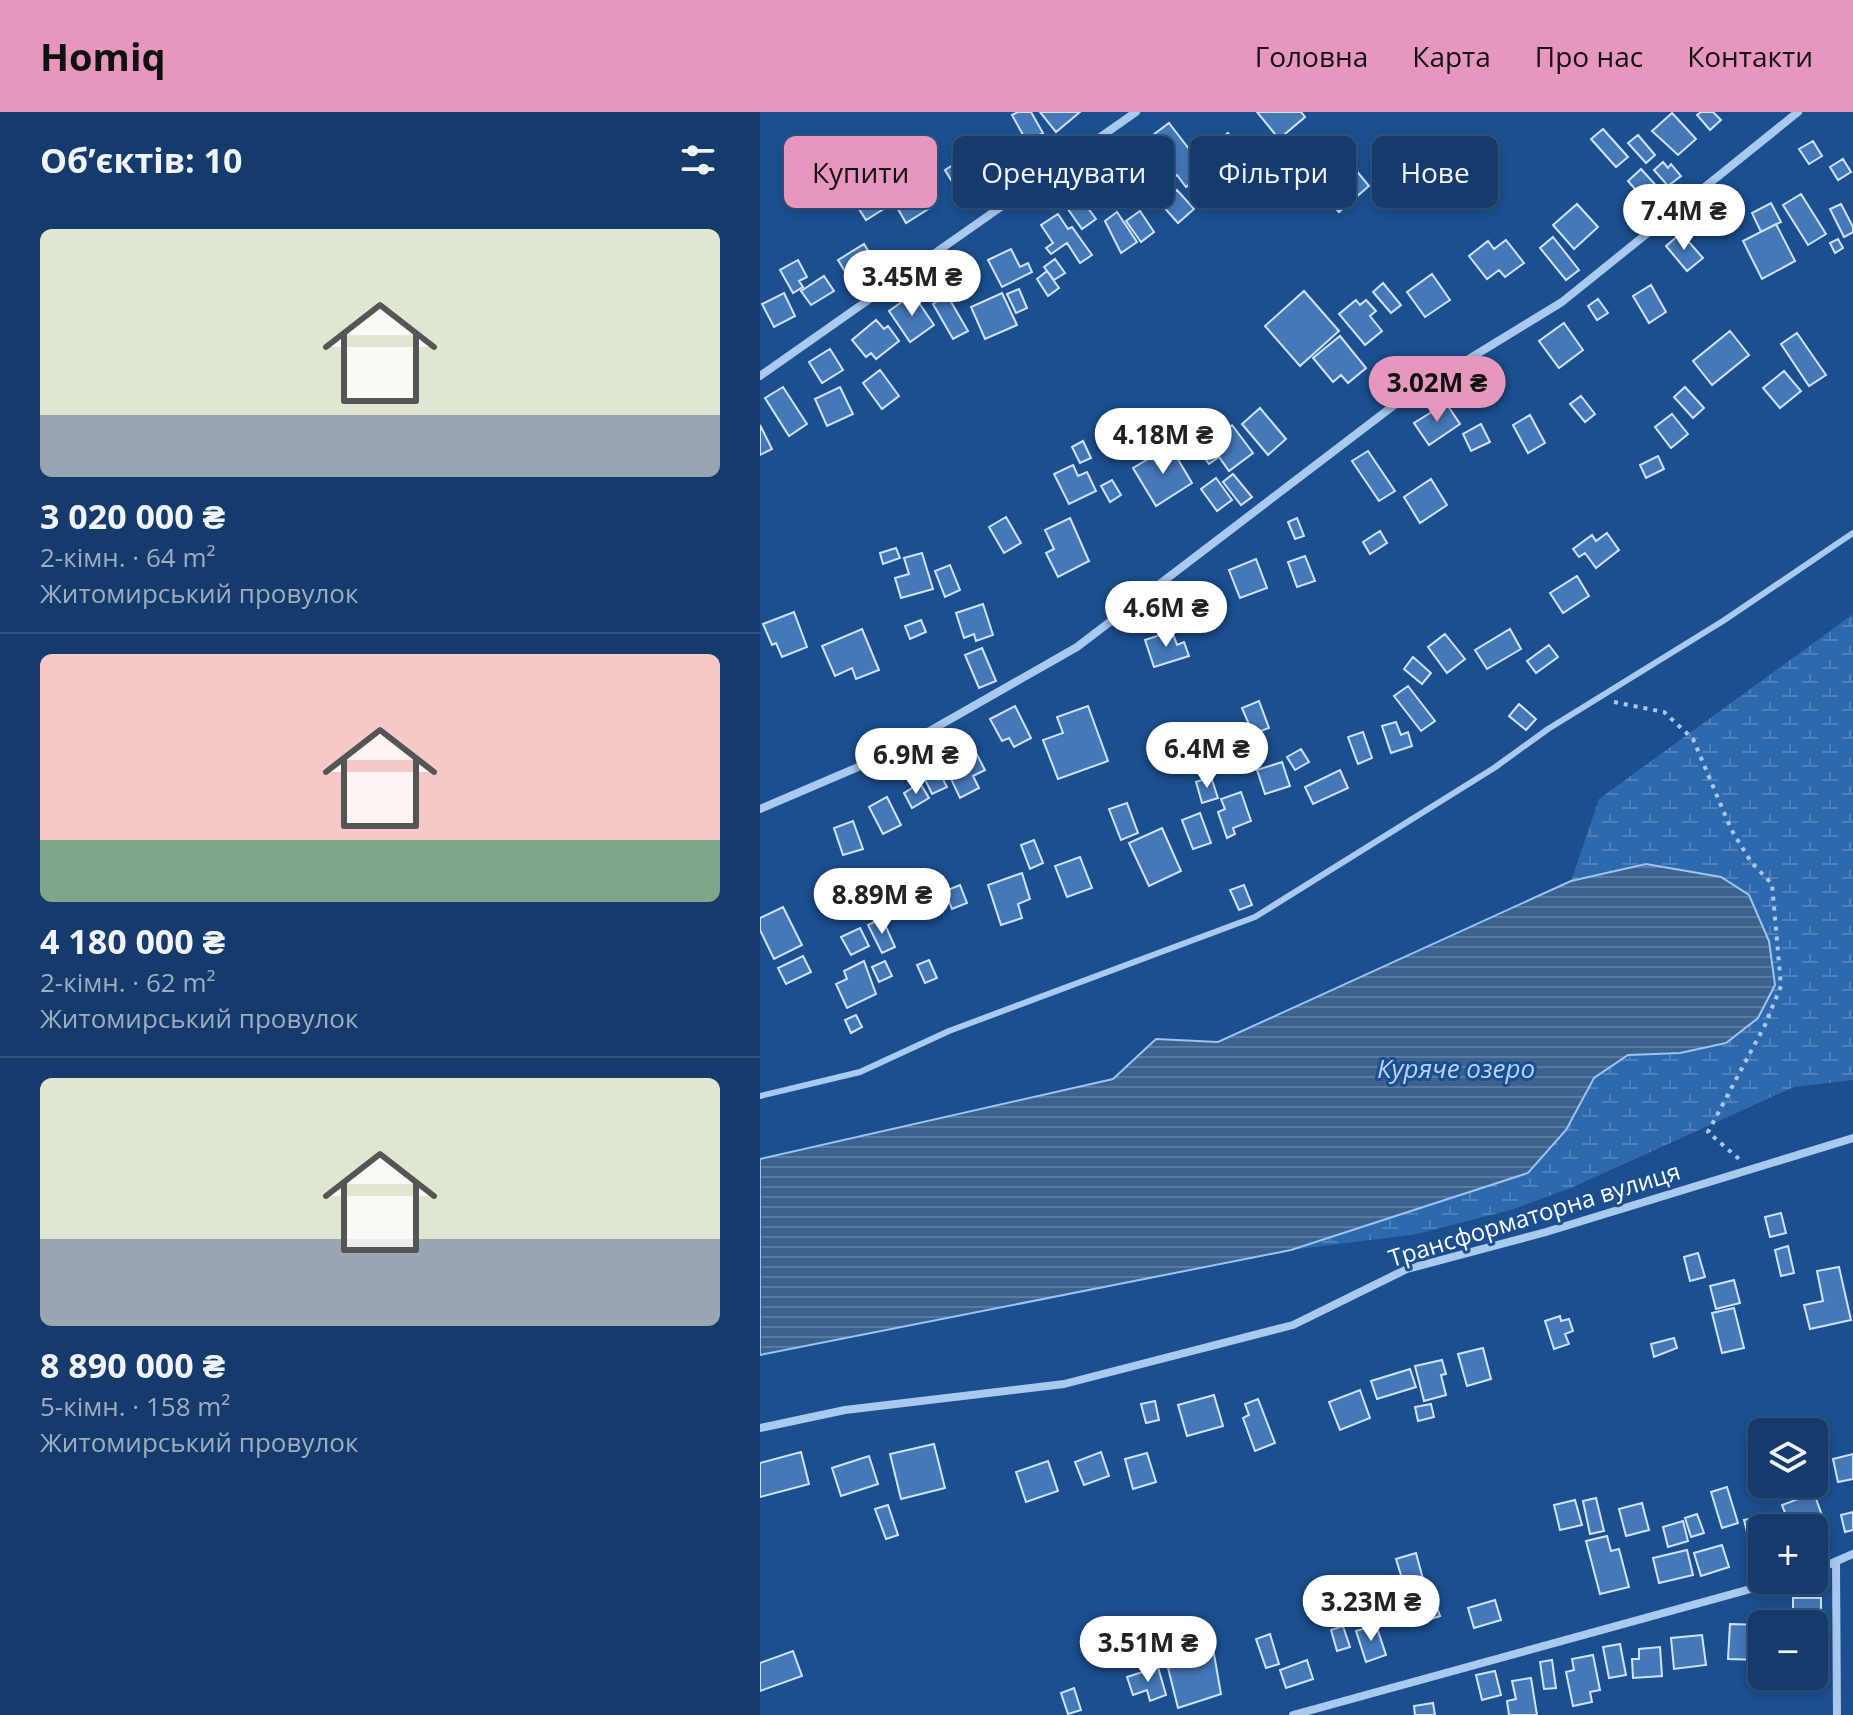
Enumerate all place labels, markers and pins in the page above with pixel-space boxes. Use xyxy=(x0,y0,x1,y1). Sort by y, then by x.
pin: 7.4M ₴ xyxy=(1619,184,1749,252)
pin: 3.45M ₴ xyxy=(838,250,986,318)
pin: 3.02M ₴ xyxy=(1363,356,1511,424)
pin: 4.18M ₴ xyxy=(1089,408,1237,476)
pin: 4.6M ₴ xyxy=(1101,581,1231,649)
pin: 6.4M ₴ xyxy=(1142,722,1272,790)
pin: 6.9M ₴ xyxy=(851,728,981,796)
pin: 8.89M ₴ xyxy=(808,868,956,936)
pin: 3.23M ₴ xyxy=(1297,1575,1445,1643)
pin: 3.51M ₴ xyxy=(1074,1616,1222,1684)

